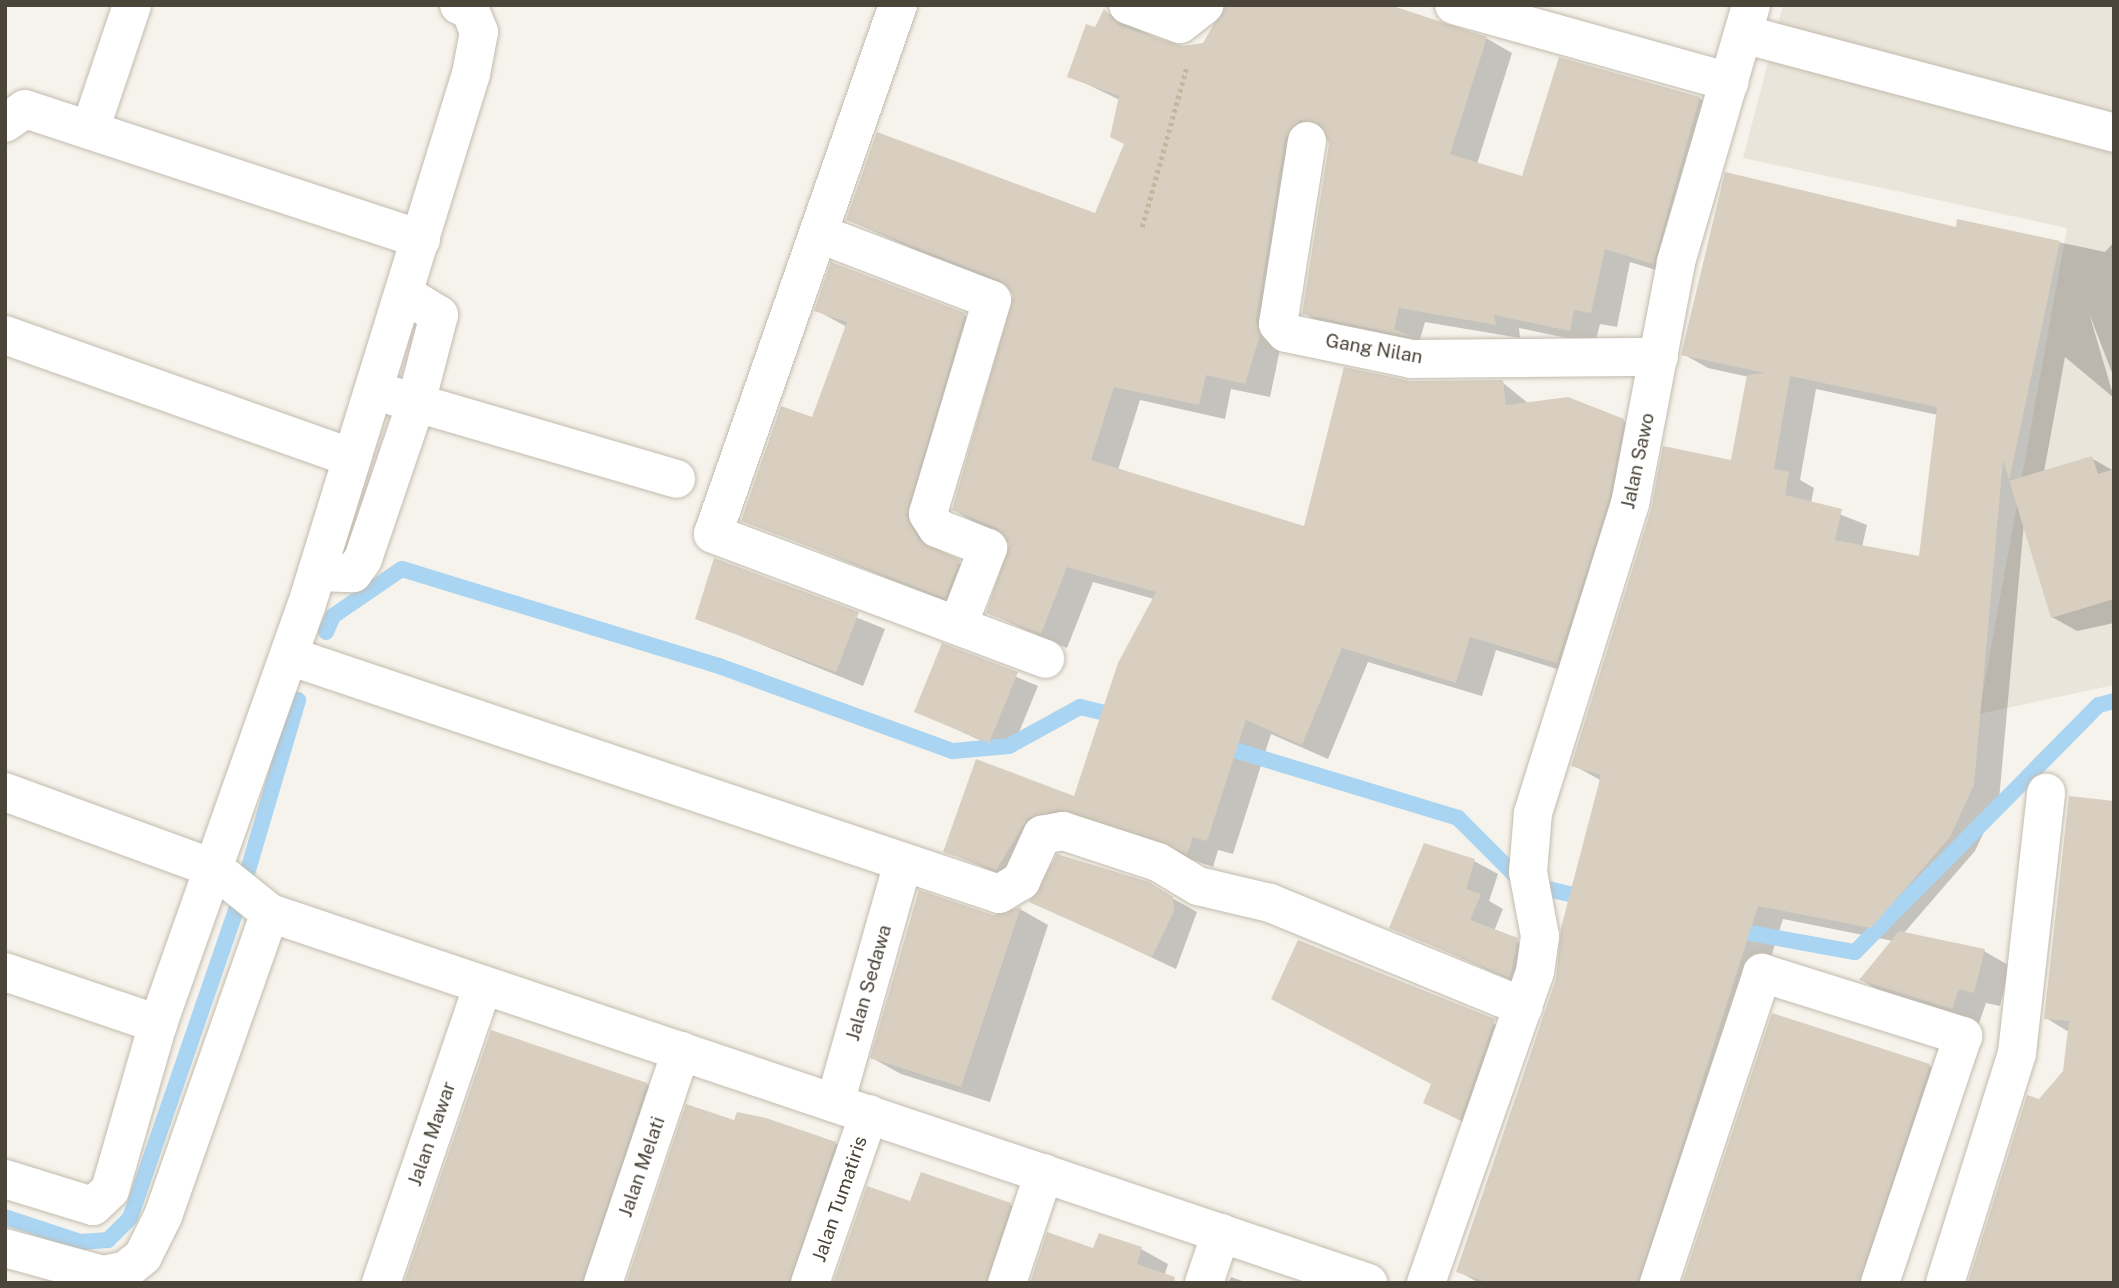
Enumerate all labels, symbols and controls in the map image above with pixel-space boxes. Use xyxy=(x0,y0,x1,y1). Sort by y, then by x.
street label: Gang Nilan xyxy=(1324,329,1424,369)
street label: Jalan Sawo xyxy=(1617,411,1659,511)
street label: Jalan Sedawa xyxy=(842,922,896,1044)
street label: Jalan Mawar xyxy=(403,1079,461,1189)
street label: Jalan Melati xyxy=(614,1114,670,1220)
street label: Jalan Tumatiris xyxy=(808,1133,872,1265)

